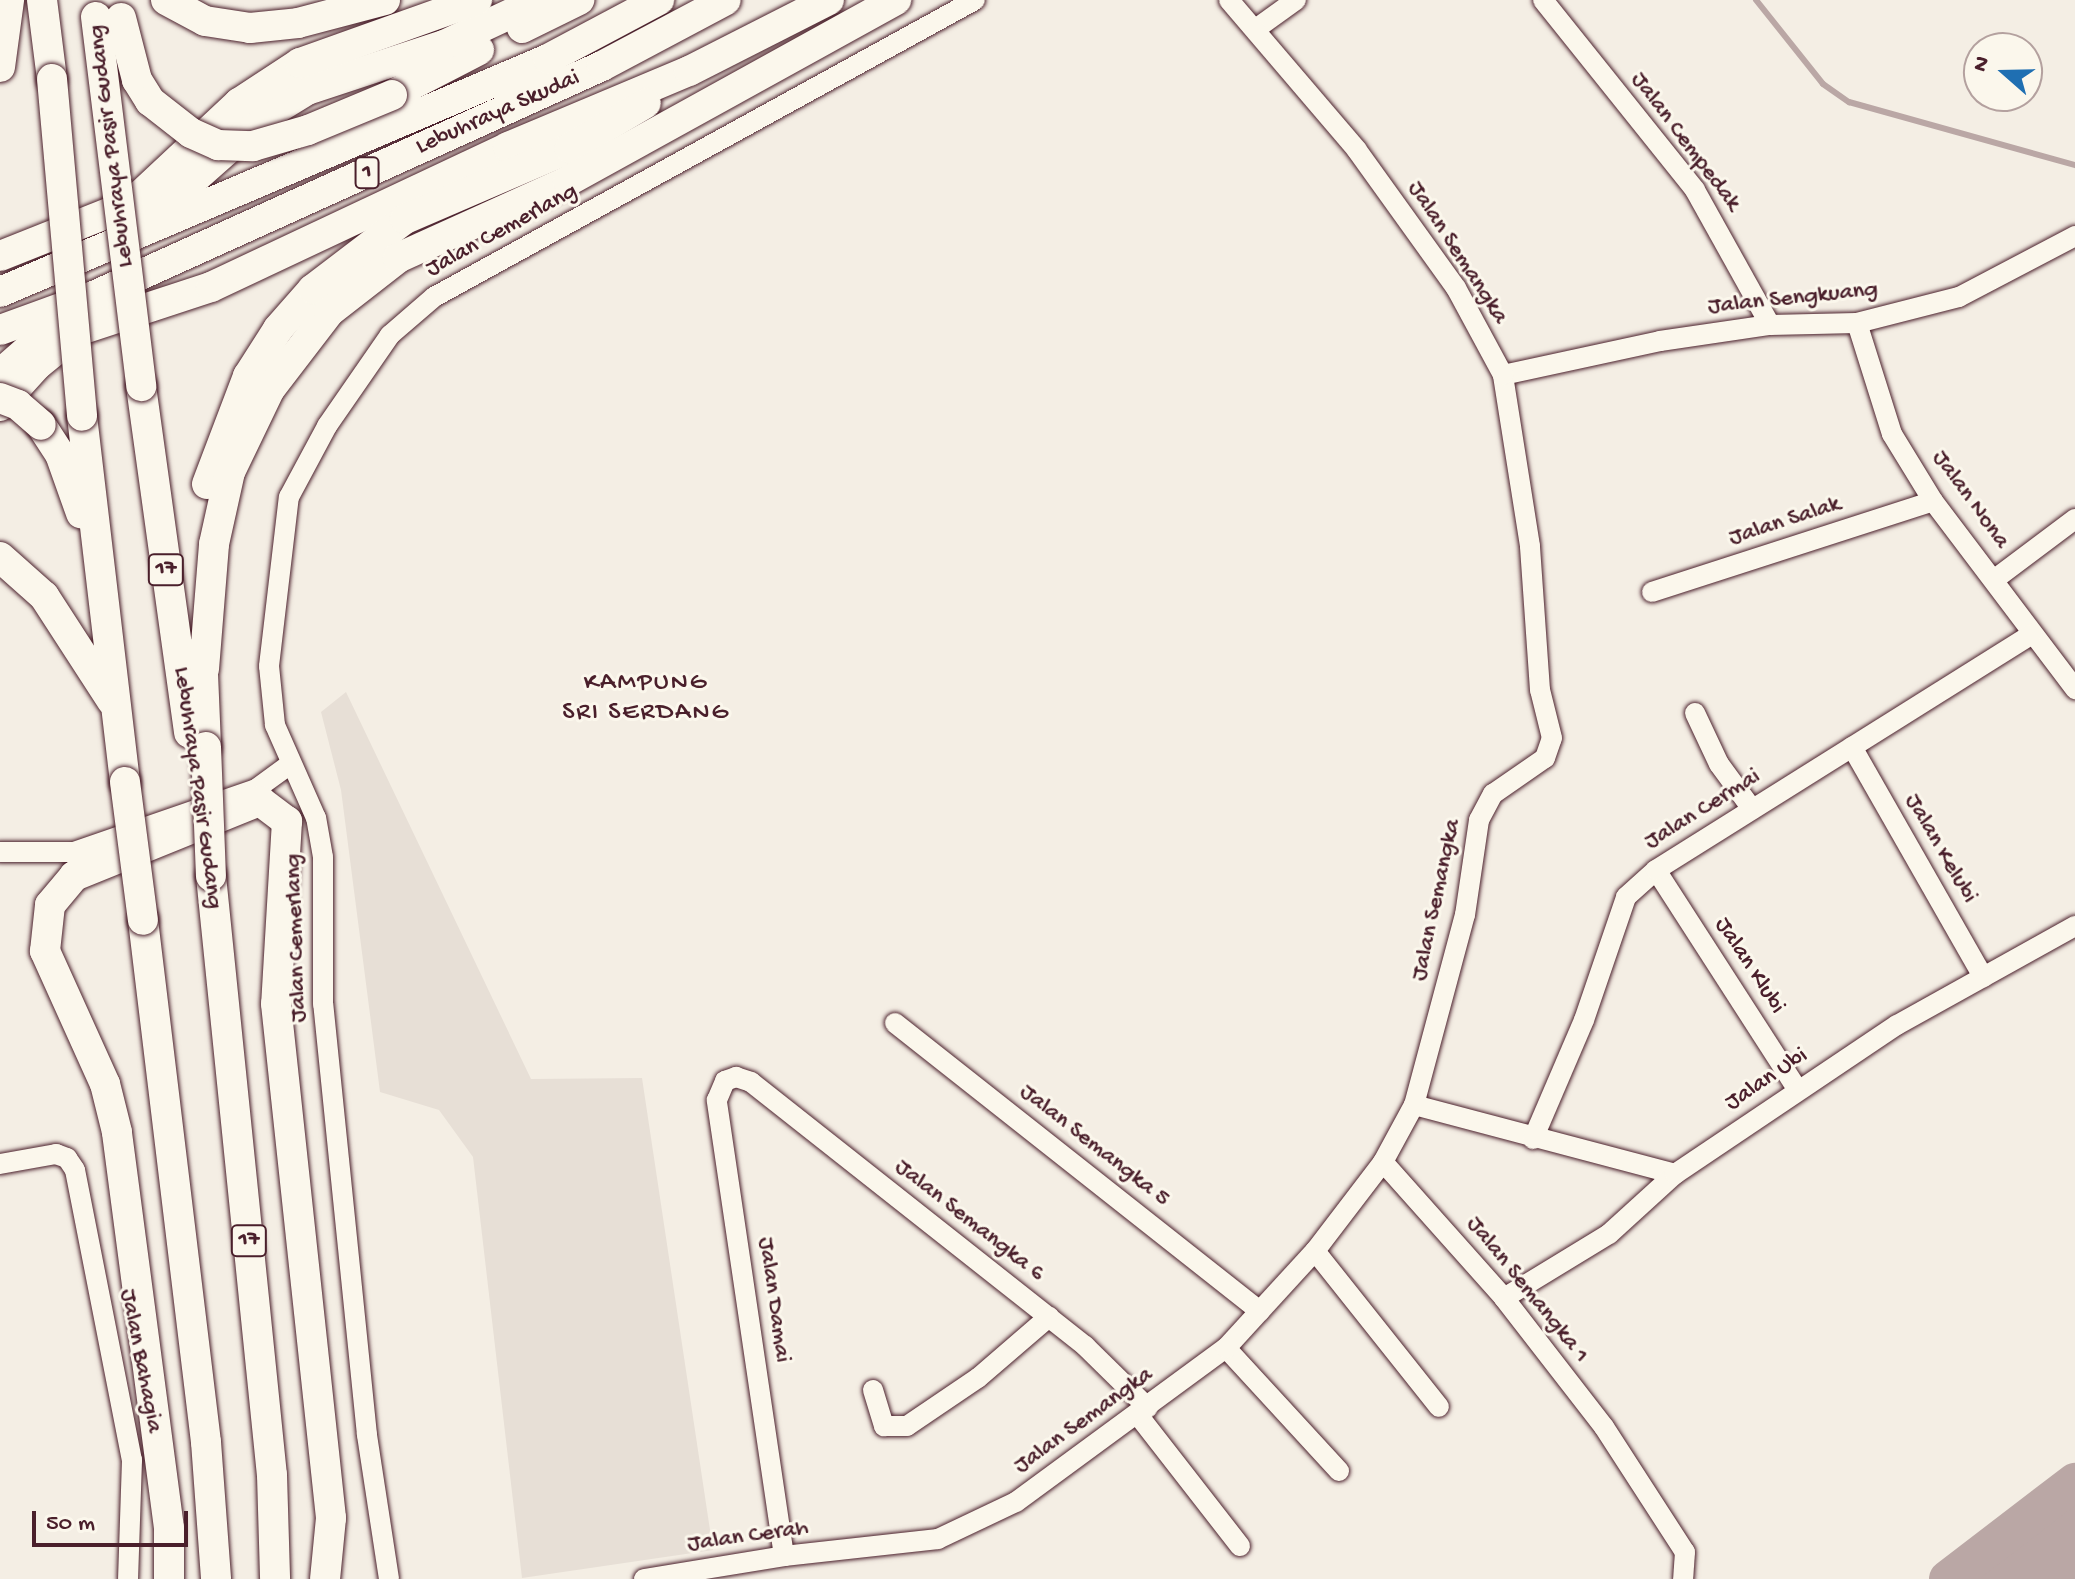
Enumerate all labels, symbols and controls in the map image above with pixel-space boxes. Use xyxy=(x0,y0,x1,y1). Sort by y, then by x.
street label: Lebuhraya Pasir Gudang xyxy=(83,23,141,269)
north arrow xyxy=(1963,32,2043,112)
text: N xyxy=(1968,53,1997,76)
street label: Lebuhraya Skudai xyxy=(412,64,584,162)
street label: Jalan Cempedak xyxy=(1623,67,1747,217)
road number: 1 xyxy=(353,155,381,191)
street label: Jalan Semangka xyxy=(1400,176,1514,330)
street label: Jalan Cemerlang xyxy=(421,178,583,284)
street label: Jalan Sengkuang xyxy=(1707,276,1879,322)
street label: Jalan Nona xyxy=(1925,445,2015,555)
street label: Jalan Salak xyxy=(1726,490,1844,554)
road number: 17 xyxy=(146,552,186,588)
street label: Lebuhraya Pasir Gudang xyxy=(166,665,228,911)
district label: KAMPUNG SRI SERDANG xyxy=(562,668,730,730)
street label: Jalan Cermai xyxy=(1640,763,1766,857)
street label: Jalan Kelubi xyxy=(1897,789,1983,909)
street label: Jalan Semangka xyxy=(1406,816,1468,984)
street label: Jalan Cemerlang xyxy=(280,853,314,1023)
street label: Jalan Klubi xyxy=(1707,912,1791,1020)
street label: Jalan Ubi xyxy=(1720,1042,1814,1118)
street label: Jalan Semangka 5 xyxy=(1013,1078,1175,1214)
street label: Jalan Semangka 6 xyxy=(888,1153,1050,1289)
street label: Jalan Semangka 1 xyxy=(1459,1211,1595,1369)
road number: 17 xyxy=(229,1223,269,1259)
street label: Jalan Damai xyxy=(750,1235,796,1365)
street label: Jalan Bahagia xyxy=(112,1287,168,1435)
street label: Jalan Semangka xyxy=(1009,1361,1159,1481)
scale bar xyxy=(36,1495,192,1545)
text: 50 m xyxy=(46,1510,95,1539)
street label: Jalan Cerah xyxy=(686,1514,810,1560)

